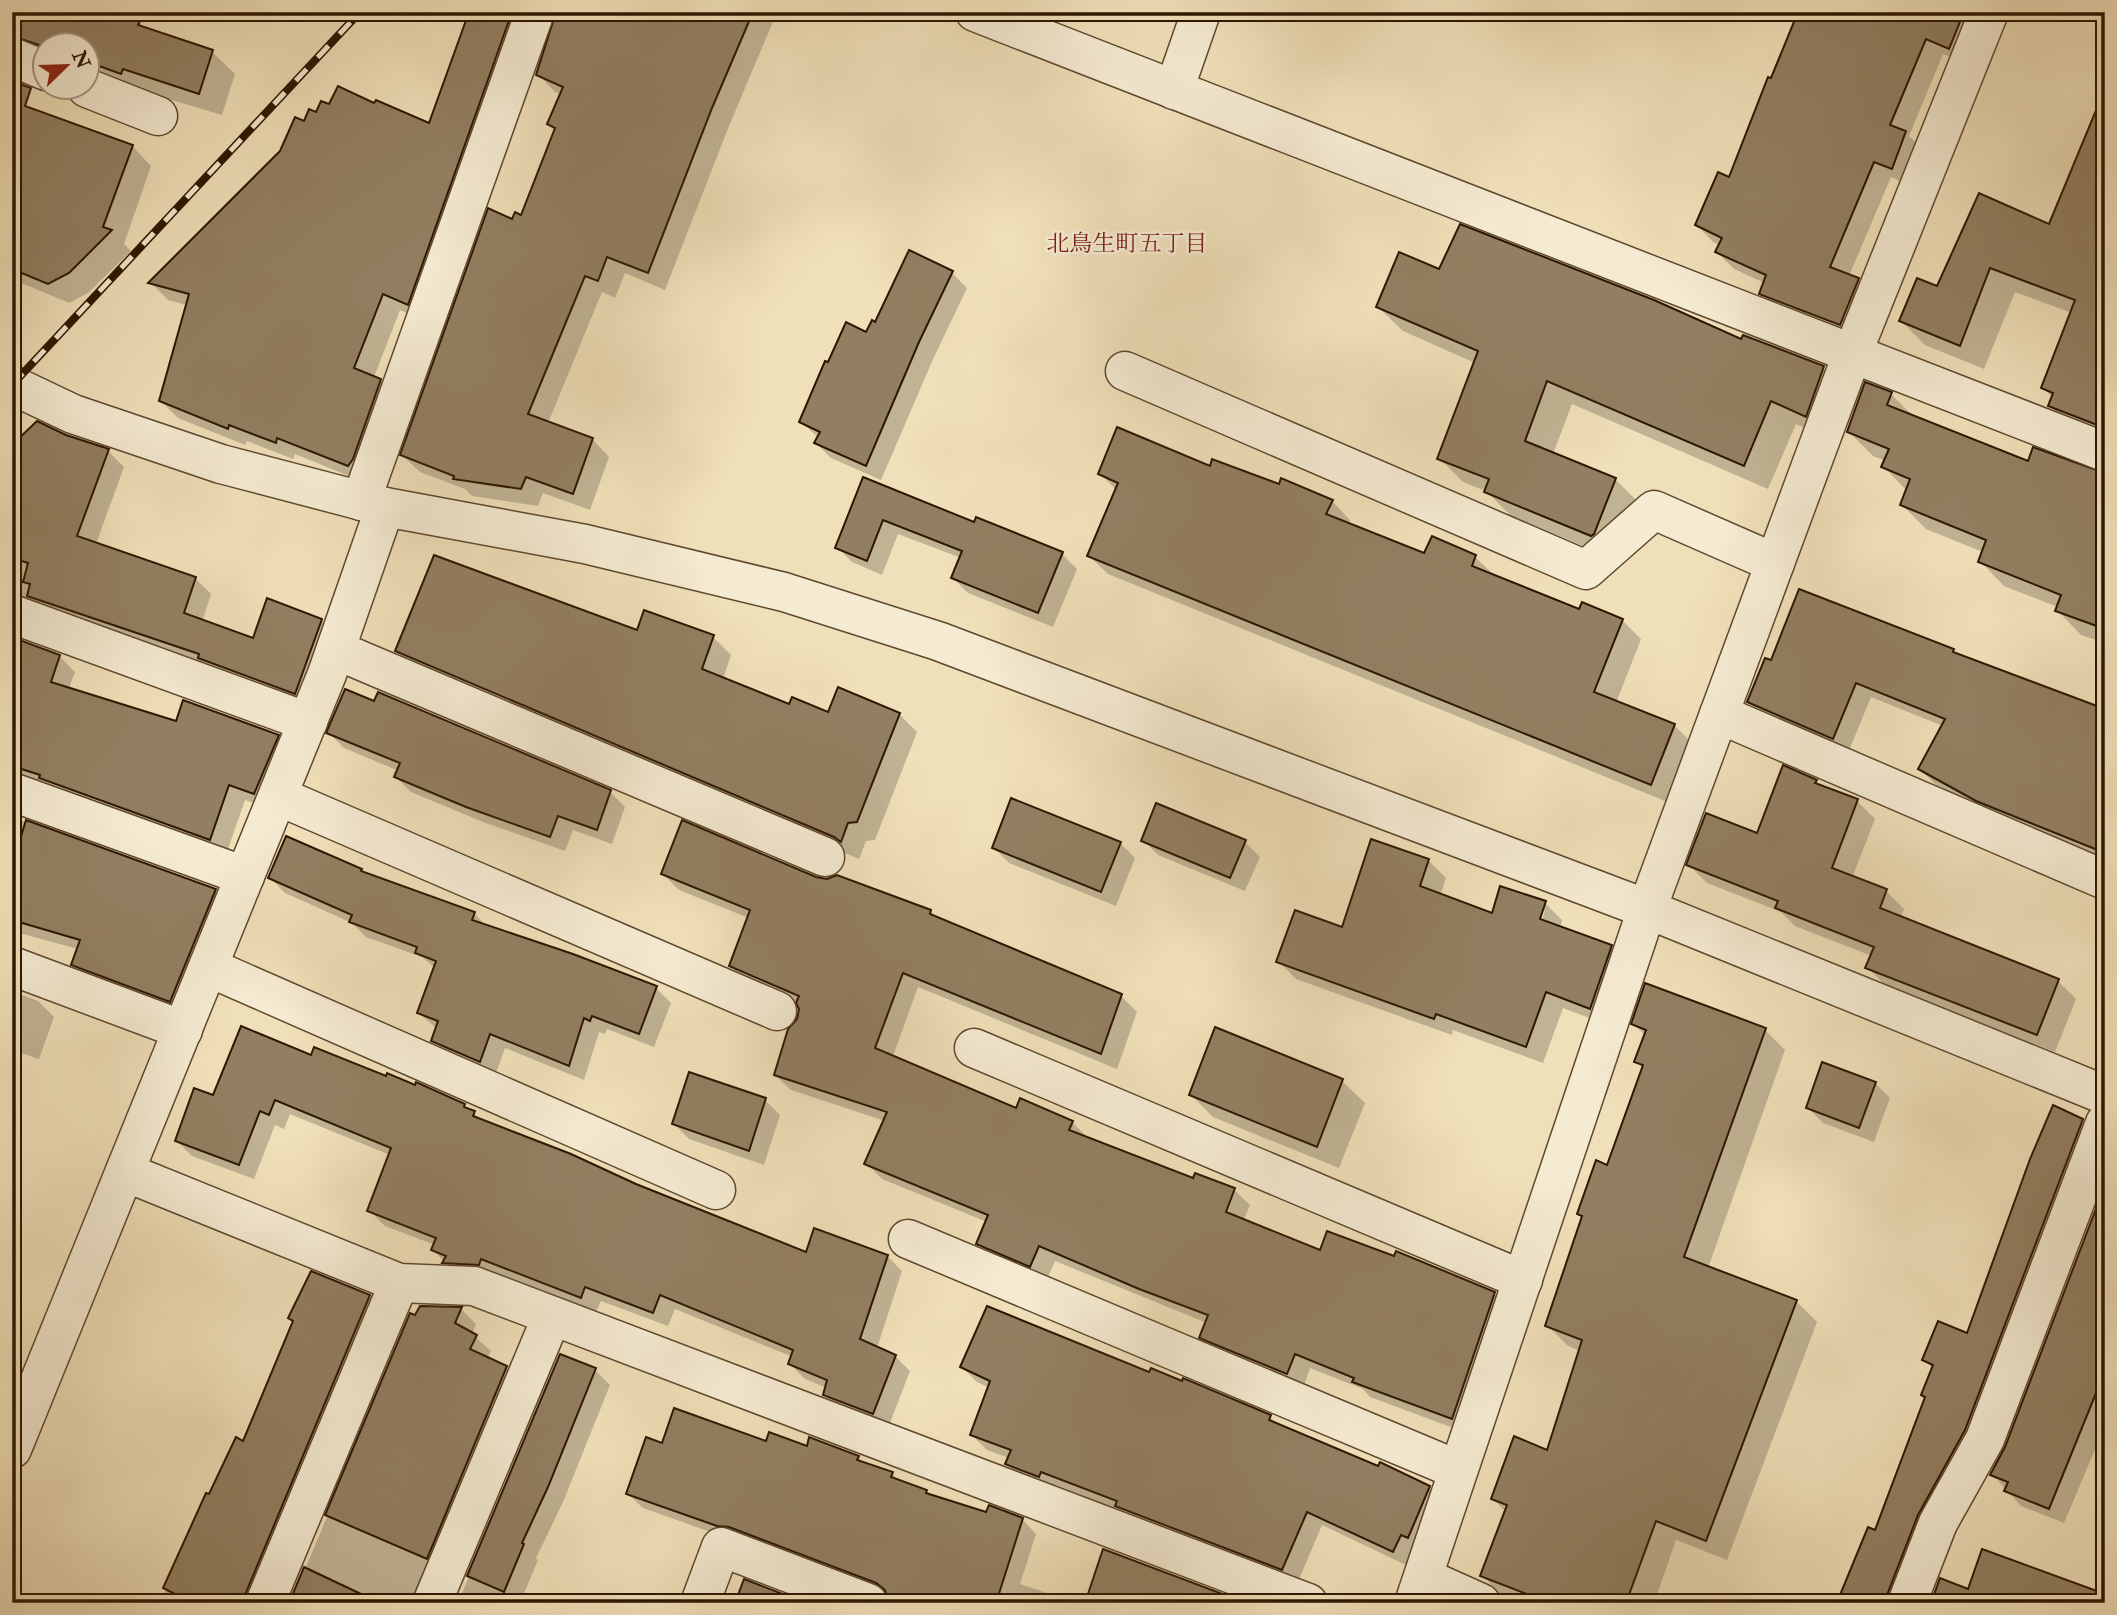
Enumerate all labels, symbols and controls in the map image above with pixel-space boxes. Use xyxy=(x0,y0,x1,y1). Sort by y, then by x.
north arrow xyxy=(32,32,102,102)
text: N xyxy=(66,46,95,73)
district label: 北鳥生町五丁目 xyxy=(1047,229,1208,258)

